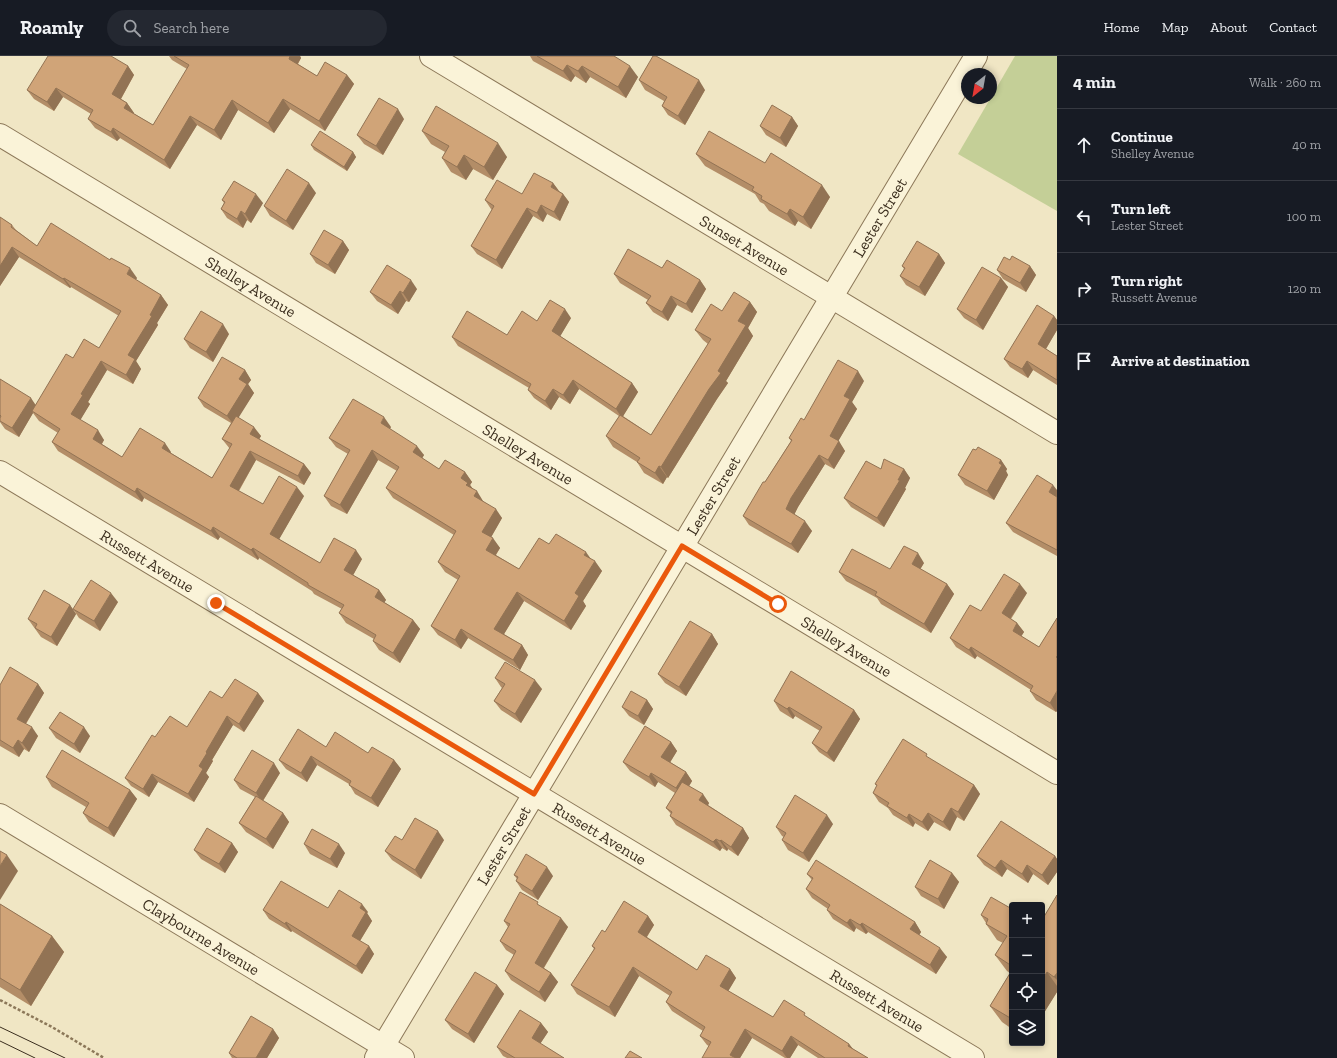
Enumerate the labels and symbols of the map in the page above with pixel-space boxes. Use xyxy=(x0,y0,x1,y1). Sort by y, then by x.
north arrow xyxy=(961,68,997,104)
street label: Lester Street xyxy=(849,174,911,261)
street label: Sunset Avenue xyxy=(696,211,792,279)
street label: Shelley Avenue xyxy=(202,252,299,321)
street label: Shelley Avenue xyxy=(479,420,577,489)
street label: Lester Street xyxy=(682,452,745,539)
street label: Russett Avenue xyxy=(97,526,197,597)
route end xyxy=(207,594,225,612)
route start xyxy=(769,595,787,613)
street label: Shelley Avenue xyxy=(798,612,895,681)
street label: Russett Avenue xyxy=(549,798,650,869)
street label: Lester Street xyxy=(473,802,535,889)
street label: Claybourne Avenue xyxy=(139,894,263,979)
street label: Russett Avenue xyxy=(827,965,927,1036)

